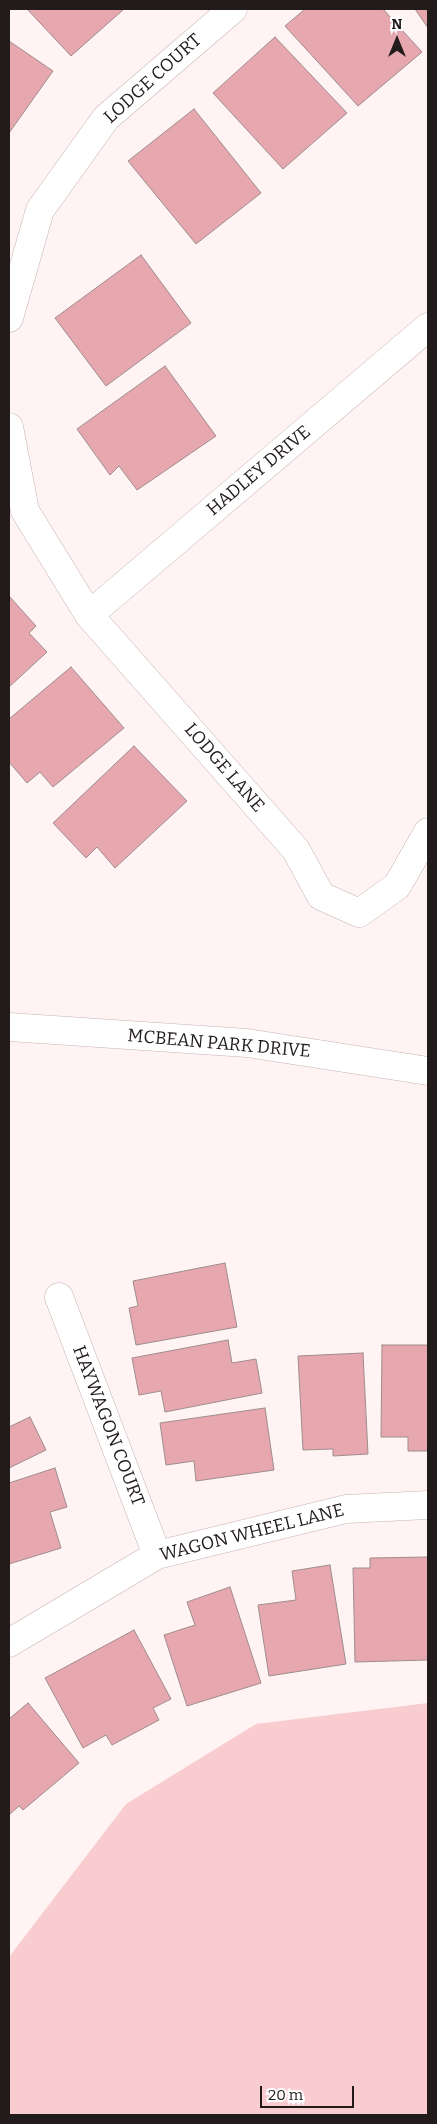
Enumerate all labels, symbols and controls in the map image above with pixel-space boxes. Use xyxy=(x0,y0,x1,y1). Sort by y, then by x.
north arrow xyxy=(372,15,422,65)
text: N xyxy=(392,16,402,33)
street label: LODGE COURT xyxy=(100,30,206,128)
street label: HADLEY DRIVE xyxy=(203,421,315,521)
street label: LODGE LANE xyxy=(179,719,269,817)
street label: MCBEAN PARK DRIVE xyxy=(127,1025,311,1063)
street label: HAYWAGON COURT xyxy=(67,1343,149,1509)
street label: WAGON WHEEL LANE xyxy=(158,1500,346,1566)
scale bar xyxy=(262,2076,356,2108)
text: 20 m xyxy=(268,2086,303,2104)

